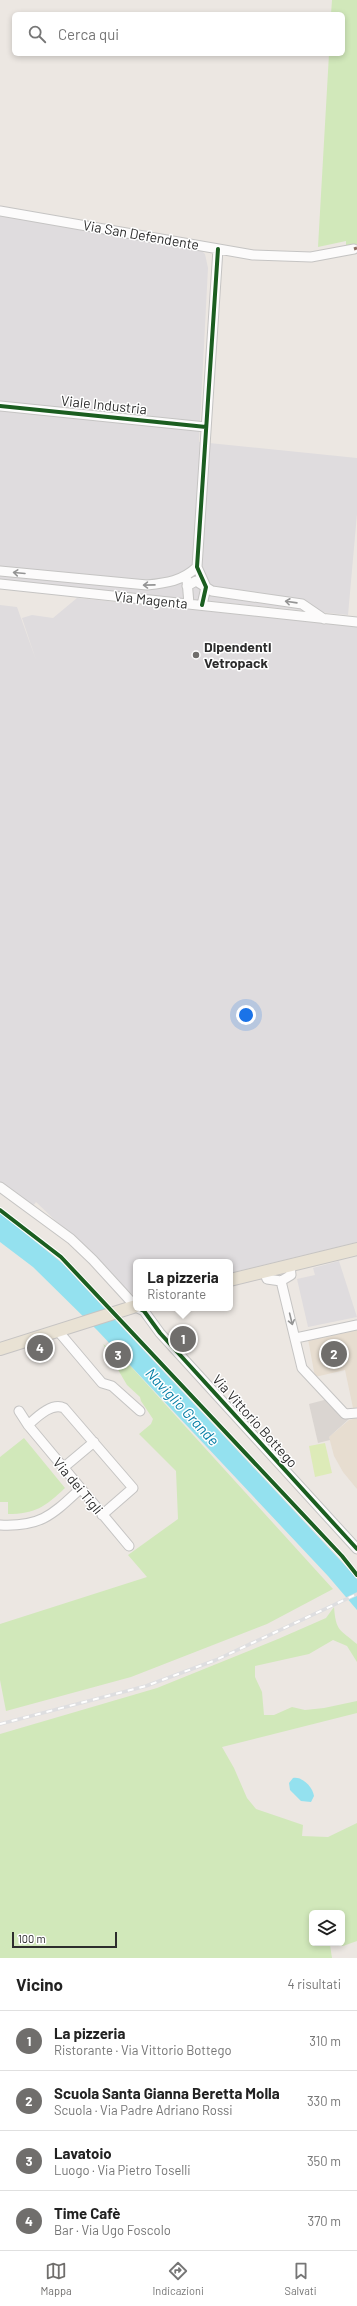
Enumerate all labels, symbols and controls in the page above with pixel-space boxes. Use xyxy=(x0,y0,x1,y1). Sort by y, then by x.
search box xyxy=(12,12,345,56)
icon: search xyxy=(26,23,48,45)
text: Cerca qui xyxy=(58,25,119,43)
street label: Via San Defendente xyxy=(82,216,201,253)
street label: Viale Industria xyxy=(60,392,148,417)
one-way arrow xyxy=(13,570,26,577)
one-way arrow xyxy=(143,581,156,589)
street label: Via Magenta xyxy=(114,587,189,612)
one-way arrow xyxy=(285,598,298,606)
place label: Dipendenti Vetropack xyxy=(204,638,272,671)
marker: Dipendenti Vetropack xyxy=(191,650,201,660)
your location xyxy=(236,1005,256,1025)
popup xyxy=(133,1259,233,1311)
text: La pizzeria xyxy=(147,1268,219,1286)
text: Ristorante xyxy=(147,1286,206,1302)
one-way arrow xyxy=(288,1312,295,1325)
pin: 1 xyxy=(170,1324,196,1354)
pin: 4 xyxy=(27,1333,53,1363)
pin: 2 xyxy=(321,1339,347,1369)
pin: 3 xyxy=(105,1340,131,1370)
water label: Naviglio Grande xyxy=(142,1364,223,1449)
street label: Via Vittorio Bottego xyxy=(209,1371,302,1471)
street label: Via dei Tigli xyxy=(50,1454,107,1518)
map controls xyxy=(309,1910,345,1946)
button: layers xyxy=(309,1910,345,1946)
scale bar xyxy=(12,1930,117,1949)
text: 100 m xyxy=(18,1932,46,1945)
text: Vicino xyxy=(16,1974,63,1994)
text: 4 risultati xyxy=(288,1976,341,1992)
text: La pizzeria xyxy=(54,2024,125,2042)
text: 1 xyxy=(27,2033,31,2049)
text: 310 m xyxy=(309,2033,341,2049)
text: Ristorante · Via Vittorio Bottego xyxy=(54,2042,232,2058)
text: Scuola Santa Gianna Beretta Molla xyxy=(54,2084,280,2102)
text: 2 xyxy=(25,2093,33,2109)
text: 330 m xyxy=(307,2093,341,2109)
text: Scuola · Via Padre Adriano Rossi xyxy=(54,2102,233,2118)
text: Lavatoio xyxy=(54,2144,112,2162)
text: 3 xyxy=(25,2153,33,2169)
text: 350 m xyxy=(307,2153,341,2169)
text: Luogo · Via Pietro Toselli xyxy=(54,2162,191,2178)
text: Time Cafè xyxy=(54,2204,121,2222)
text: 4 xyxy=(25,2213,33,2229)
text: 370 m xyxy=(307,2213,341,2229)
text: Bar · Via Ugo Foscolo xyxy=(54,2222,171,2238)
tab: Mappa xyxy=(40,2260,72,2297)
tab: Indicazioni xyxy=(152,2260,204,2297)
tab: Salvati xyxy=(285,2260,317,2297)

